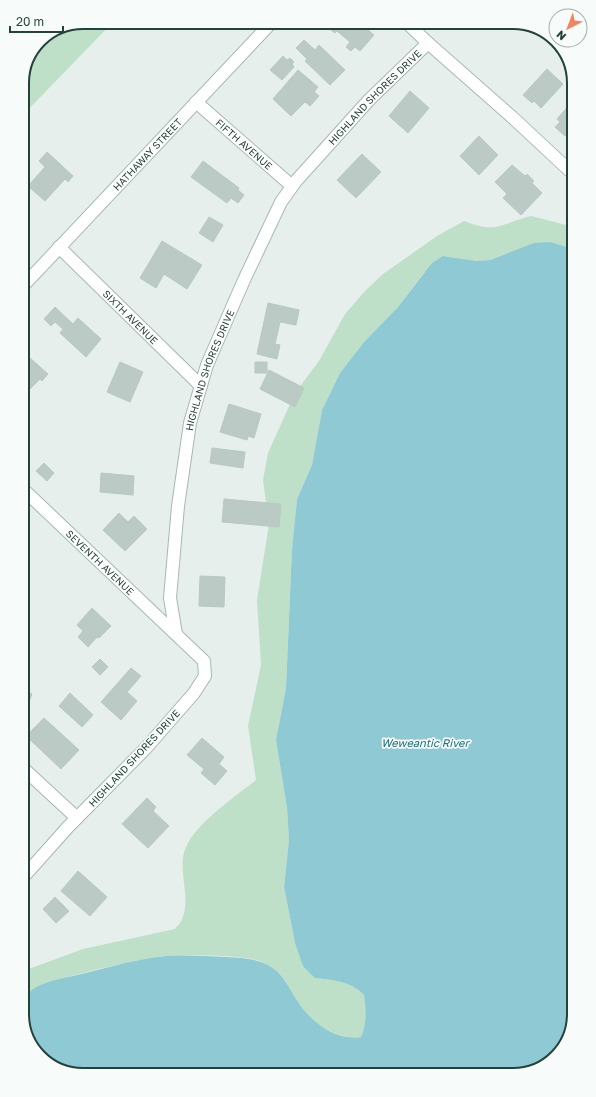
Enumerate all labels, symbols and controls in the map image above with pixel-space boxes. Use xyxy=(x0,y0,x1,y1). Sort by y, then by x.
scale bar xyxy=(10,8,63,34)
north arrow xyxy=(548,8,588,48)
text: 20 m xyxy=(16,14,44,29)
text: N xyxy=(554,28,568,43)
street label: HIGHLAND SHORES DRIVE xyxy=(326,47,424,147)
street label: HATHAWAY STREET xyxy=(110,116,184,193)
street label: FIFTH AVENUE xyxy=(213,116,275,172)
street label: SIXTH AVENUE xyxy=(100,287,160,346)
street label: HIGHLAND SHORES DRIVE xyxy=(183,308,236,432)
street label: SEVENTH AVENUE xyxy=(64,527,137,597)
street label: HIGHLAND SHORES DRIVE xyxy=(86,707,182,809)
water label: Weweantic River xyxy=(381,736,470,749)

